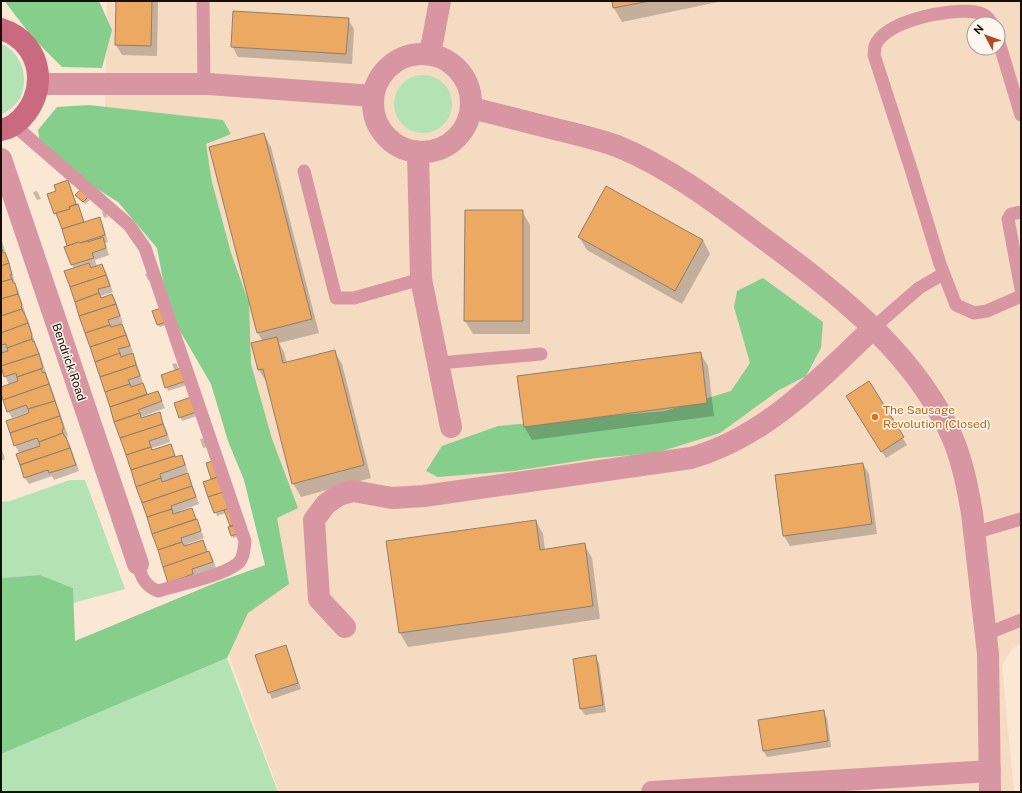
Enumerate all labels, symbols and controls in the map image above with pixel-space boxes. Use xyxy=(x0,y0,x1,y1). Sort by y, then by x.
north arrow xyxy=(966,16,1006,56)
text: N xyxy=(971,22,986,37)
street label: Bendrick Road xyxy=(49,321,89,403)
place label: The Sausage Revolution (Closed) xyxy=(883,403,991,431)
marker: The Sausage Revolution (Closed) xyxy=(870,412,880,422)

